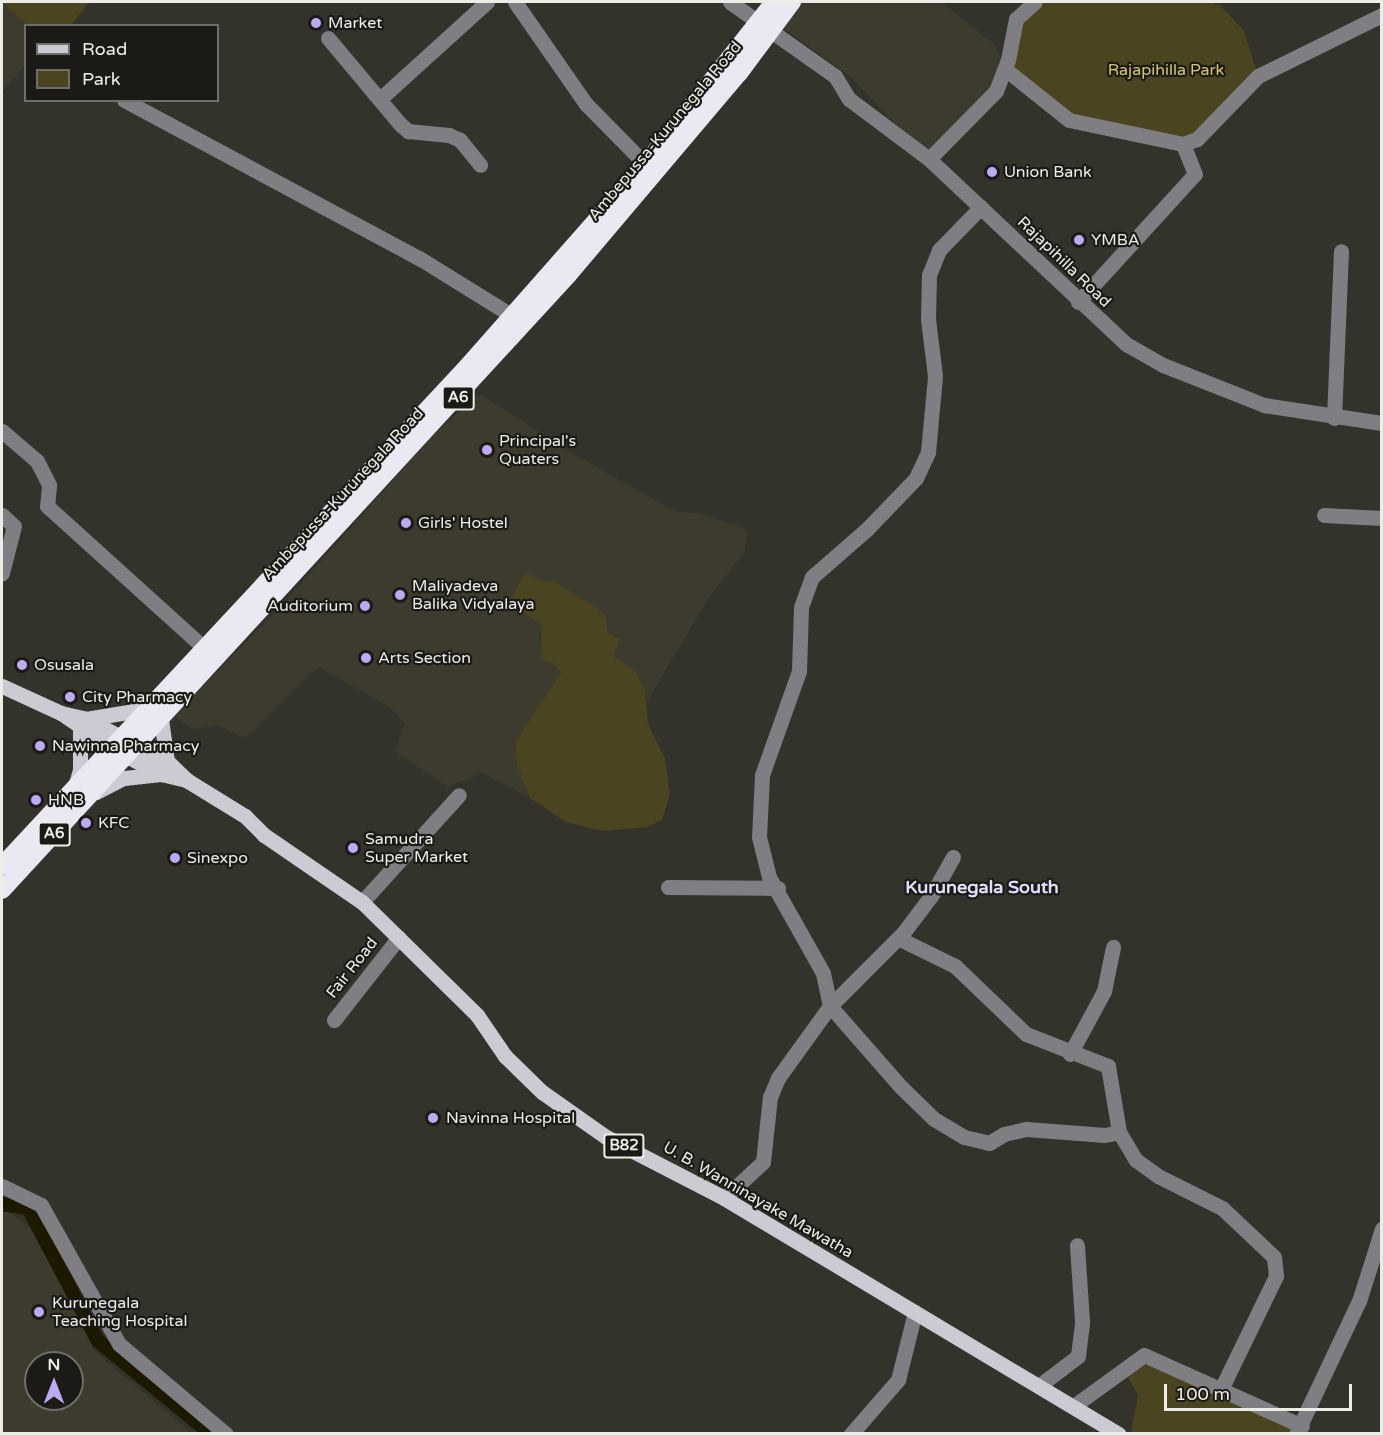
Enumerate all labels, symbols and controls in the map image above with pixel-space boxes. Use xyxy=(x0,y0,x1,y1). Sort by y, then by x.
place label: Market xyxy=(328,13,382,33)
marker: Market xyxy=(309,16,323,30)
legend xyxy=(24,24,219,102)
text: Road xyxy=(82,38,127,60)
street label: Ambepussa-Kurunegala Road xyxy=(584,38,746,224)
park label: Rajapihilla Park xyxy=(1108,60,1224,80)
text: Park xyxy=(82,68,120,90)
place label: Union Bank xyxy=(1004,162,1092,182)
marker: Union Bank xyxy=(985,165,999,179)
street label: Rajapihilla Road xyxy=(1013,213,1115,311)
place label: YMBA xyxy=(1091,230,1140,250)
marker: YMBA xyxy=(1072,233,1086,247)
road number: A6 xyxy=(442,386,474,410)
street label: Ambepussa-Kurunegala Road xyxy=(258,404,428,584)
place label: Principal's Quaters xyxy=(499,431,576,469)
marker: Principal's Quaters xyxy=(480,443,494,457)
place label: Girls' Hostel xyxy=(418,513,508,533)
marker: Girls' Hostel xyxy=(399,516,413,530)
place label: Maliyadeva Balika Vidyalaya xyxy=(412,576,535,614)
marker: Maliyadeva Balika Vidyalaya xyxy=(393,588,407,602)
place label: Auditorium xyxy=(267,596,353,616)
marker: Auditorium xyxy=(358,599,372,613)
place label: Arts Section xyxy=(378,648,471,668)
marker: Arts Section xyxy=(359,651,373,665)
place label: Osusala xyxy=(34,655,94,675)
marker: Osusala xyxy=(15,658,29,672)
place label: City Pharmacy xyxy=(82,687,192,707)
marker: City Pharmacy xyxy=(63,690,77,704)
place label: Nawinna Pharmacy xyxy=(52,736,199,756)
marker: Nawinna Pharmacy xyxy=(33,739,47,753)
place label: HNB xyxy=(48,790,84,810)
marker: HNB xyxy=(29,793,43,807)
place label: KFC xyxy=(98,813,129,833)
marker: KFC xyxy=(79,816,93,830)
road number: A6 xyxy=(38,822,70,846)
place label: Samudra Super Market xyxy=(365,829,468,867)
marker: Samudra Super Market xyxy=(346,841,360,855)
place label: Sinexpo xyxy=(187,848,248,868)
marker: Sinexpo xyxy=(168,851,182,865)
district label: Kurunegala South xyxy=(905,876,1059,898)
street label: Fair Road xyxy=(322,934,382,1002)
place label: Navinna Hospital xyxy=(446,1108,575,1128)
marker: Navinna Hospital xyxy=(424,1109,442,1127)
road number: B82 xyxy=(603,1134,645,1158)
street label: U. B. Wanninayake Mawatha xyxy=(660,1138,856,1262)
place label: Kurunegala Teaching Hospital xyxy=(52,1293,187,1331)
marker: Kurunegala Teaching Hospital xyxy=(30,1303,48,1321)
north arrow xyxy=(24,1351,84,1411)
text: N xyxy=(48,1355,60,1375)
scale bar xyxy=(1167,1372,1354,1410)
text: 100 m xyxy=(1175,1383,1230,1405)

